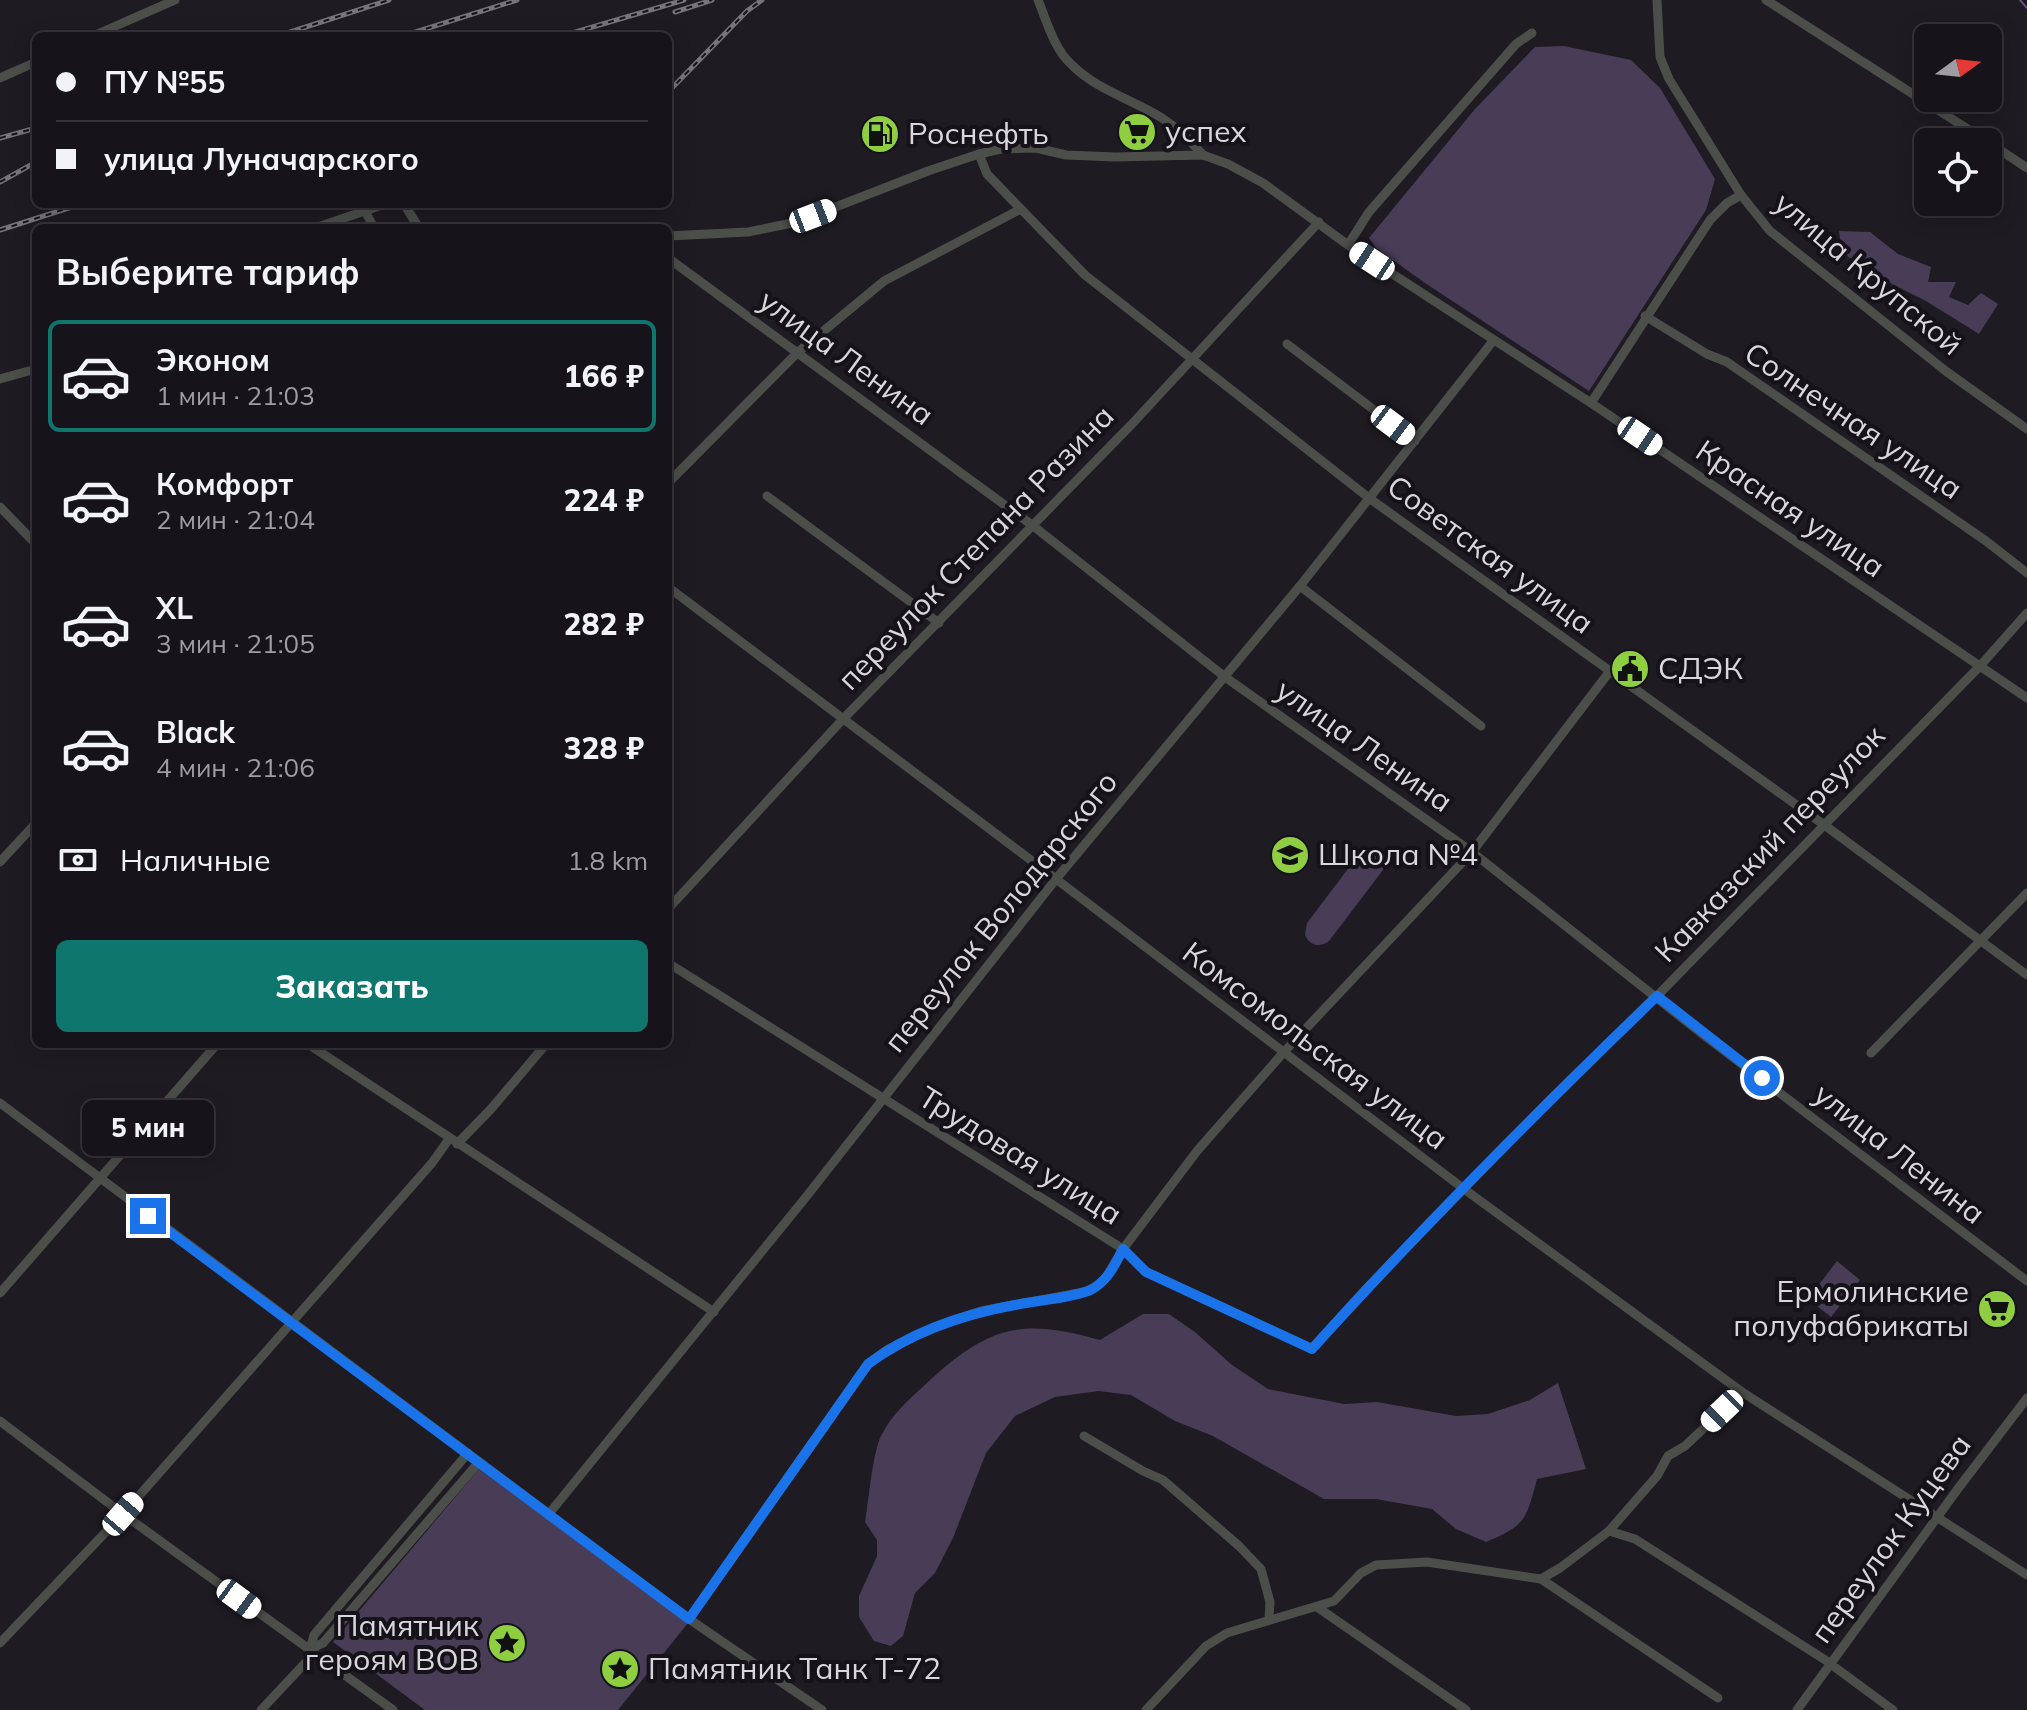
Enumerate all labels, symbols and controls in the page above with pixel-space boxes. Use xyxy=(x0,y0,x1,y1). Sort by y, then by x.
north arrow xyxy=(1914,24,2002,112)
map controls xyxy=(1914,24,2002,216)
text: ПУ №55 xyxy=(104,63,225,101)
supermarket icon: успех xyxy=(1116,111,1158,153)
place label: успех xyxy=(1165,112,1247,150)
fuel station icon: Роснефть xyxy=(859,113,901,155)
place label: Роснефть xyxy=(908,114,1049,152)
button: locate xyxy=(1914,128,2002,216)
text: улица Луначарского xyxy=(104,140,419,178)
street label: улица Крупской xyxy=(1767,184,1970,363)
car xyxy=(786,196,840,236)
car xyxy=(1345,238,1399,284)
text: Выберите тариф xyxy=(56,249,360,294)
street label: улица Ленина xyxy=(752,281,941,433)
street label: Солнечная улица xyxy=(1737,333,1970,507)
icon: car xyxy=(60,340,132,412)
text: Эконом xyxy=(156,341,270,379)
text: 166 ₽ xyxy=(564,357,644,395)
text: 1 мин · 21:03 xyxy=(156,379,315,412)
street label: переулок Степана Разина xyxy=(829,397,1121,698)
car xyxy=(1367,401,1419,449)
car xyxy=(1613,413,1667,459)
street label: Красная улица xyxy=(1689,431,1892,585)
icon: car xyxy=(60,464,132,536)
text: Комфорт xyxy=(156,465,293,503)
street label: Советская улица xyxy=(1380,467,1601,642)
text: 224 ₽ xyxy=(564,481,644,519)
text: 2 мин · 21:04 xyxy=(156,503,315,536)
icon: car xyxy=(60,588,132,660)
text: XL xyxy=(156,589,193,627)
text: 282 ₽ xyxy=(564,605,644,643)
text: 3 мин · 21:05 xyxy=(156,627,315,660)
public building icon: СДЭК xyxy=(1609,648,1651,690)
place label: СДЭК xyxy=(1658,649,1743,687)
street label: улица Ленина xyxy=(1269,670,1460,820)
icon: car xyxy=(60,712,132,784)
text: Black xyxy=(156,713,235,751)
street label: Кавказский переулок xyxy=(1646,716,1893,970)
text: 328 ₽ xyxy=(564,729,644,767)
text: 4 мин · 21:06 xyxy=(156,751,315,784)
street label: переулок Володарского xyxy=(875,763,1125,1060)
school or university icon: Школа №4 xyxy=(1269,834,1311,876)
place label: Школа №4 xyxy=(1318,835,1478,873)
icon: cash xyxy=(56,838,100,882)
text: Наличные xyxy=(120,841,271,879)
text: 1.8 km xyxy=(568,844,648,877)
street label: Комсомольская улица xyxy=(1175,933,1456,1157)
button: Заказать xyxy=(56,940,648,1032)
route start xyxy=(1744,1060,1780,1096)
street label: улица Ленина xyxy=(1806,1075,1993,1232)
street label: Трудовая улица xyxy=(912,1078,1129,1233)
callout: 5 мин xyxy=(82,1100,214,1156)
text: 5 мин xyxy=(111,1111,185,1144)
route end xyxy=(130,1198,166,1234)
place label: Ермолинские полуфабрикаты xyxy=(1733,1272,1969,1344)
supermarket icon: Ермолинские полуфабрикаты xyxy=(1976,1288,2018,1330)
car xyxy=(1696,1386,1748,1436)
street label: переулок Куцева xyxy=(1802,1427,1979,1650)
car xyxy=(98,1488,148,1540)
car xyxy=(213,1575,265,1623)
place label: Памятник героям ВОВ xyxy=(305,1606,480,1678)
place icon: Памятник героям ВОВ xyxy=(486,1622,528,1664)
place icon: Памятник Танк Т-72 xyxy=(599,1648,641,1690)
place label: Памятник Танк Т-72 xyxy=(648,1649,941,1687)

